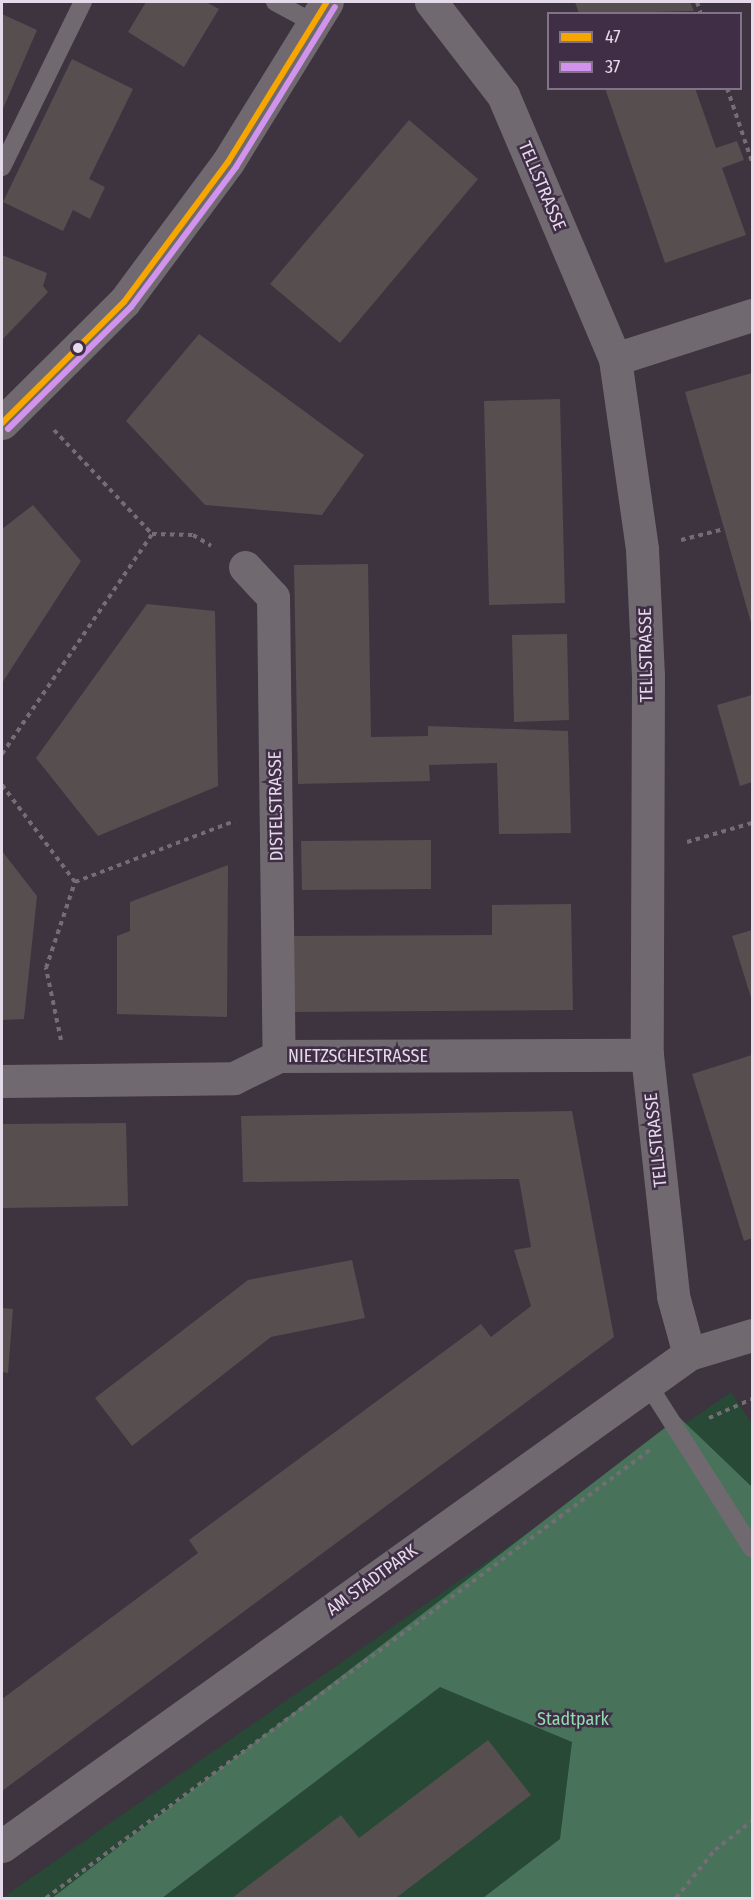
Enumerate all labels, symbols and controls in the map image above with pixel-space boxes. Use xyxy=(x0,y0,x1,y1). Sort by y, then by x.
legend xyxy=(547,12,742,90)
text: 47 xyxy=(605,26,621,48)
text: 37 xyxy=(605,56,620,78)
street label: TELLSTRASSE xyxy=(514,138,570,234)
unlabelled marker xyxy=(72,342,84,354)
street label: TELLSTRASSE xyxy=(634,607,658,703)
street label: DISTELSTRASSE xyxy=(264,751,288,861)
street label: NIETZSCHESTRASSE xyxy=(288,1045,428,1067)
street label: TELLSTRASSE xyxy=(640,1092,672,1188)
street label: AM STADTPARK xyxy=(322,1540,422,1620)
park label: Stadtpark xyxy=(537,1708,609,1730)

